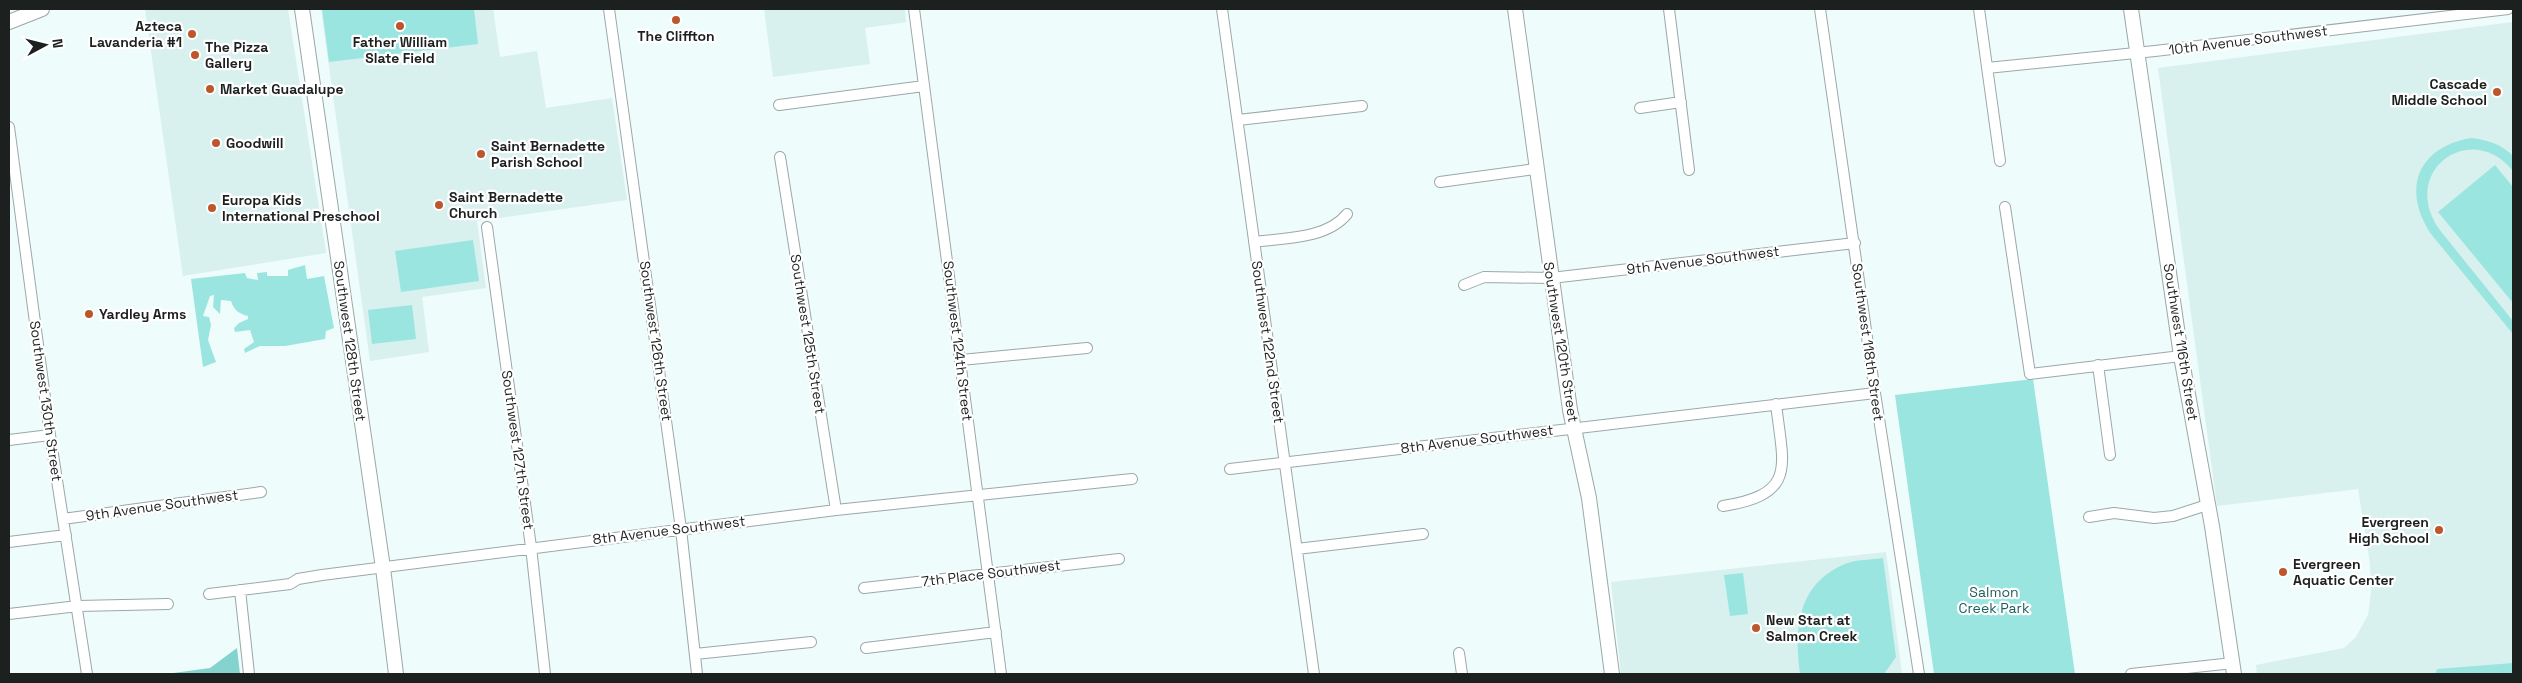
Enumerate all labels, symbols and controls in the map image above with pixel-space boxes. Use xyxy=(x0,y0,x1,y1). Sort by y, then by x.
marker: The Cliffton xyxy=(670,14,682,26)
place label: Azteca Lavanderia #1 xyxy=(89,17,182,51)
north arrow xyxy=(20,20,70,70)
marker: Father William Slate Field xyxy=(394,20,406,32)
street label: 10th Avenue Southwest xyxy=(2167,21,2329,59)
place label: The Cliffton xyxy=(637,27,715,45)
marker: Azteca Lavanderia #1 xyxy=(186,28,198,40)
place label: Father William Slate Field xyxy=(353,33,447,67)
text: N xyxy=(48,38,67,49)
place label: The Pizza Gallery xyxy=(205,38,268,72)
marker: The Pizza Gallery xyxy=(189,49,201,61)
place label: Cascade Middle School xyxy=(2392,75,2487,109)
place label: Market Guadalupe xyxy=(220,80,343,98)
marker: Market Guadalupe xyxy=(204,83,216,95)
marker: Cascade Middle School xyxy=(2491,86,2503,98)
place label: Goodwill xyxy=(226,134,283,152)
marker: Goodwill xyxy=(210,137,222,149)
place label: Saint Bernadette Parish School xyxy=(491,137,605,171)
marker: Saint Bernadette Parish School xyxy=(475,148,487,160)
place label: Saint Bernadette Church xyxy=(449,188,563,222)
place label: Europa Kids International Preschool xyxy=(222,191,380,225)
marker: Saint Bernadette Church xyxy=(433,199,445,211)
marker: Europa Kids International Preschool xyxy=(206,202,218,214)
street label: 9th Avenue Southwest xyxy=(1626,242,1780,278)
street label: Southwest 125th Street xyxy=(786,253,830,415)
street label: Southwest 122nd Street xyxy=(1248,259,1288,425)
street label: Southwest 128th Street xyxy=(330,260,370,422)
street label: Southwest 126th Street xyxy=(636,260,676,422)
street label: Southwest 124th Street xyxy=(939,260,977,422)
street label: Southwest 120th Street xyxy=(1539,261,1583,423)
street label: Southwest 118th Street xyxy=(1848,262,1888,422)
street label: Southwest 116th Street xyxy=(2160,262,2202,422)
place label: Yardley Arms xyxy=(99,305,186,323)
marker: Yardley Arms xyxy=(83,308,95,320)
street label: Southwest 130th Street xyxy=(26,320,66,482)
street label: Southwest 127th Street xyxy=(498,369,538,531)
street label: 8th Avenue Southwest xyxy=(1399,421,1555,457)
street label: 9th Avenue Southwest xyxy=(85,485,239,525)
street label: 8th Avenue Southwest xyxy=(591,512,747,548)
place label: Evergreen High School xyxy=(2349,513,2429,547)
marker: Evergreen High School xyxy=(2433,524,2445,536)
place label: Evergreen Aquatic Center xyxy=(2293,555,2395,589)
street label: 7th Place Southwest xyxy=(920,556,1062,590)
marker: Evergreen Aquatic Center xyxy=(2277,566,2289,578)
park label: Salmon Creek Park xyxy=(1959,583,2030,617)
place label: New Start at Salmon Creek xyxy=(1766,611,1857,645)
marker: New Start at Salmon Creek xyxy=(1750,622,1762,634)

